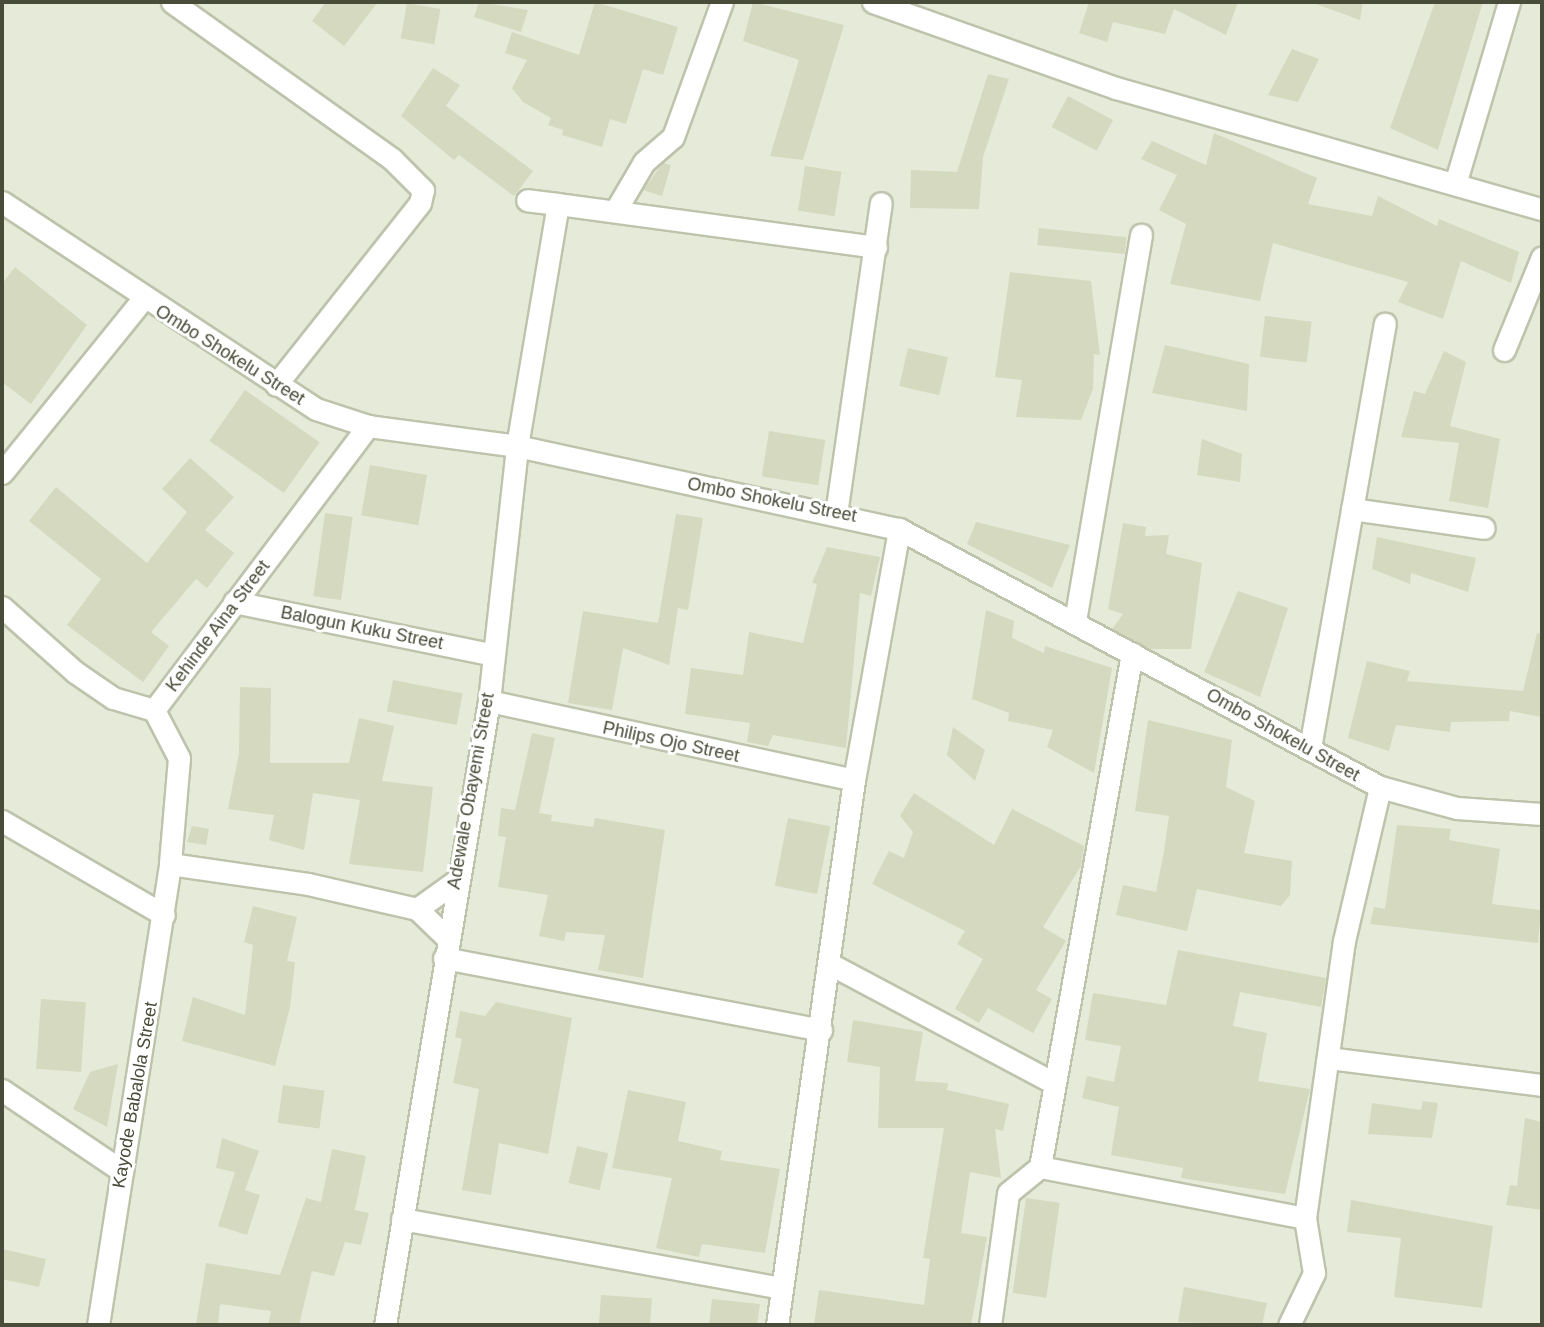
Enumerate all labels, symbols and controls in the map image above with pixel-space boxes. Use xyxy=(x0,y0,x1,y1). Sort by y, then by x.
street label: Ombo Shokelu Street xyxy=(151,300,309,410)
street label: Ombo Shokelu Street xyxy=(685,473,859,527)
street label: Kehinde Aina Street xyxy=(161,556,275,696)
street label: Balogun Kuku Street xyxy=(279,602,445,654)
street label: Ombo Shokelu Street xyxy=(1203,684,1363,786)
street label: Adewale Obayemi Street xyxy=(443,691,499,891)
street label: Philips Ojo Street xyxy=(601,717,741,767)
street label: Kayode Babalola Street xyxy=(108,1000,162,1190)

